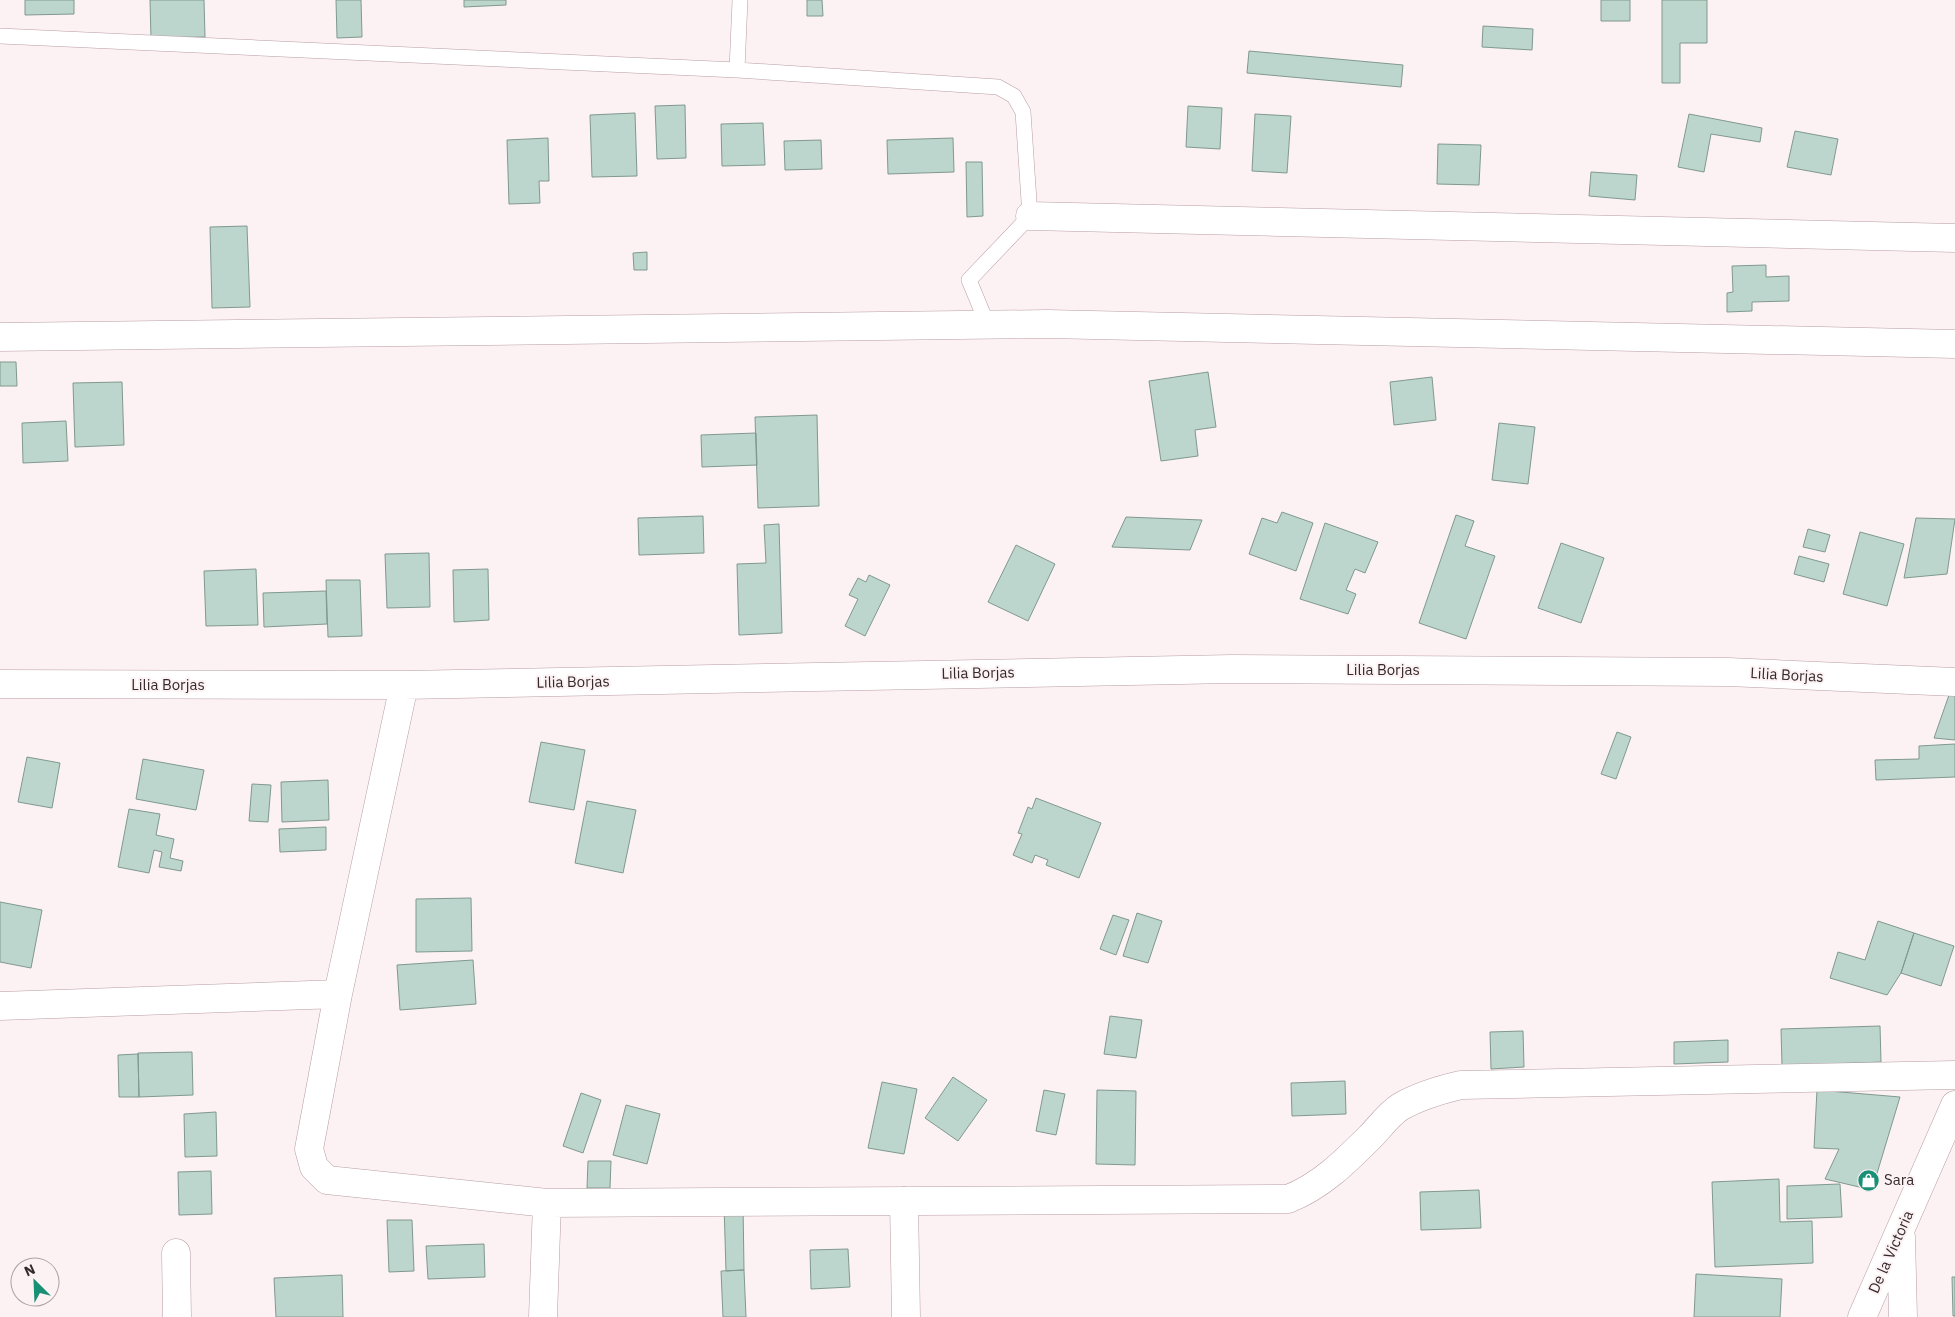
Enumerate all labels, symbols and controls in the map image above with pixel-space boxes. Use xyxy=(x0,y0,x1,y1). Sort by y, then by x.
street label: Lilia Borjas xyxy=(1346,660,1420,679)
street label: Lilia Borjas xyxy=(941,662,1015,683)
street label: Lilia Borjas xyxy=(1750,663,1824,686)
street label: Lilia Borjas xyxy=(536,671,610,692)
street label: Lilia Borjas xyxy=(131,675,205,694)
shop icon: Sara xyxy=(1856,1168,1880,1192)
place label: Sara xyxy=(1884,1170,1914,1189)
street label: De la Victoria xyxy=(1864,1207,1917,1296)
north arrow xyxy=(10,1257,60,1307)
text: N xyxy=(21,1260,38,1280)

